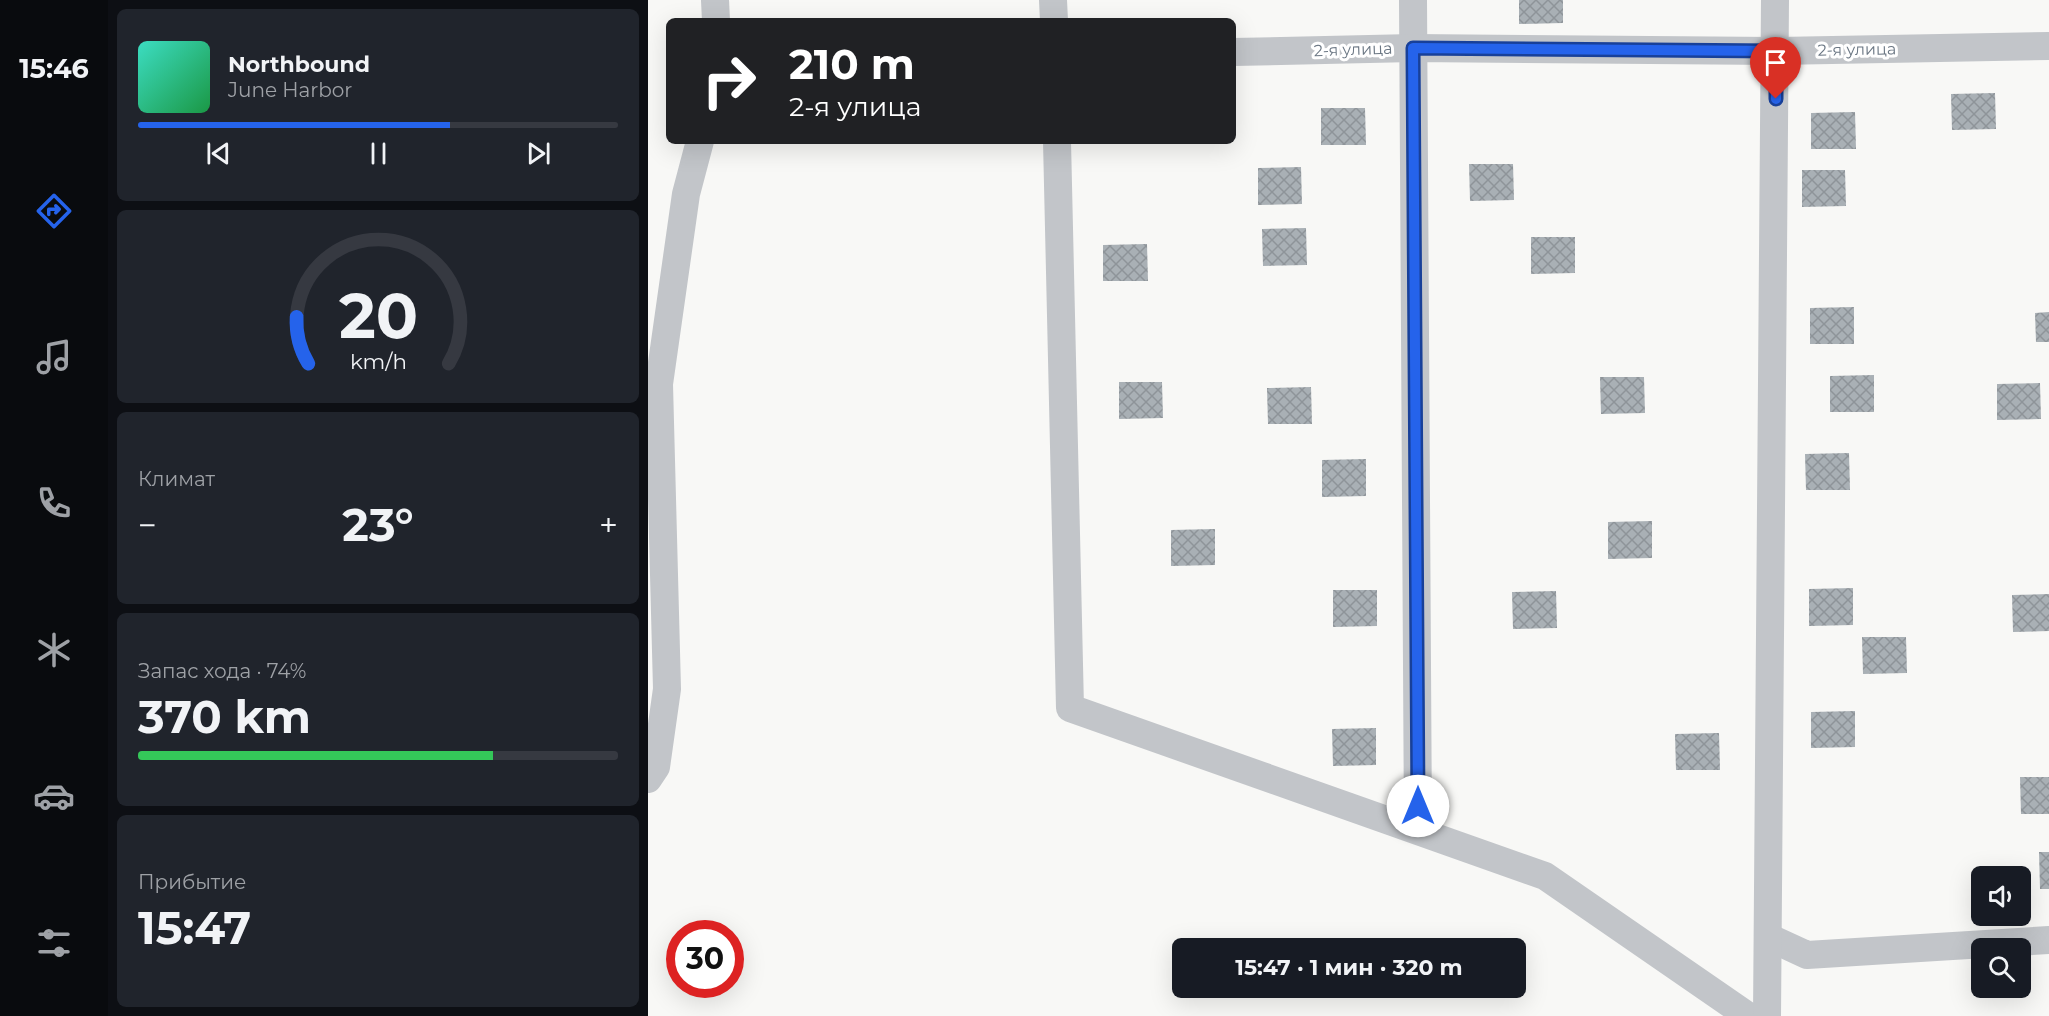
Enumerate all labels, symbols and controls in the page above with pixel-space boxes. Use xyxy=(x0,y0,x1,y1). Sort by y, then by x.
pin xyxy=(1750,37,1801,99)
text: 210 m xyxy=(789,38,915,90)
street label: 2-я улица xyxy=(1313,39,1393,60)
street label: 2-я улица xyxy=(1818,39,1896,60)
icon: right xyxy=(690,42,768,120)
icon: arrive xyxy=(1759,46,1792,79)
text: Northbound xyxy=(228,51,370,78)
text: 15:46 xyxy=(19,52,89,85)
text: June Harbor xyxy=(228,78,352,102)
text: 2-я улица xyxy=(789,90,922,123)
icon: previous xyxy=(202,137,235,170)
icon: pause xyxy=(362,137,395,170)
icon: next xyxy=(522,137,555,170)
icon: directions xyxy=(33,190,75,232)
text: 20 xyxy=(338,278,418,354)
icon: music xyxy=(33,336,75,378)
text: km/h xyxy=(349,348,407,374)
text: Климат xyxy=(138,467,215,491)
icon: phone xyxy=(33,482,75,524)
text: 23° xyxy=(342,497,414,552)
text: − xyxy=(138,505,157,545)
text: + xyxy=(599,505,618,545)
icon: climate xyxy=(33,629,75,671)
text: Запас хода · 74% xyxy=(138,659,306,683)
text: 370 km xyxy=(138,689,311,744)
position arrow xyxy=(1386,774,1450,838)
icon: car xyxy=(33,775,75,817)
map controls xyxy=(1971,866,2031,998)
button: sound xyxy=(1971,866,2031,926)
text: Прибытие xyxy=(138,870,246,894)
text: 15:47 xyxy=(138,900,251,955)
speed limit sign: 30 xyxy=(666,920,744,998)
icon: filters xyxy=(33,922,75,964)
button: search xyxy=(1971,938,2031,998)
text: 15:47 · 1 мин · 320 m xyxy=(1235,954,1463,981)

